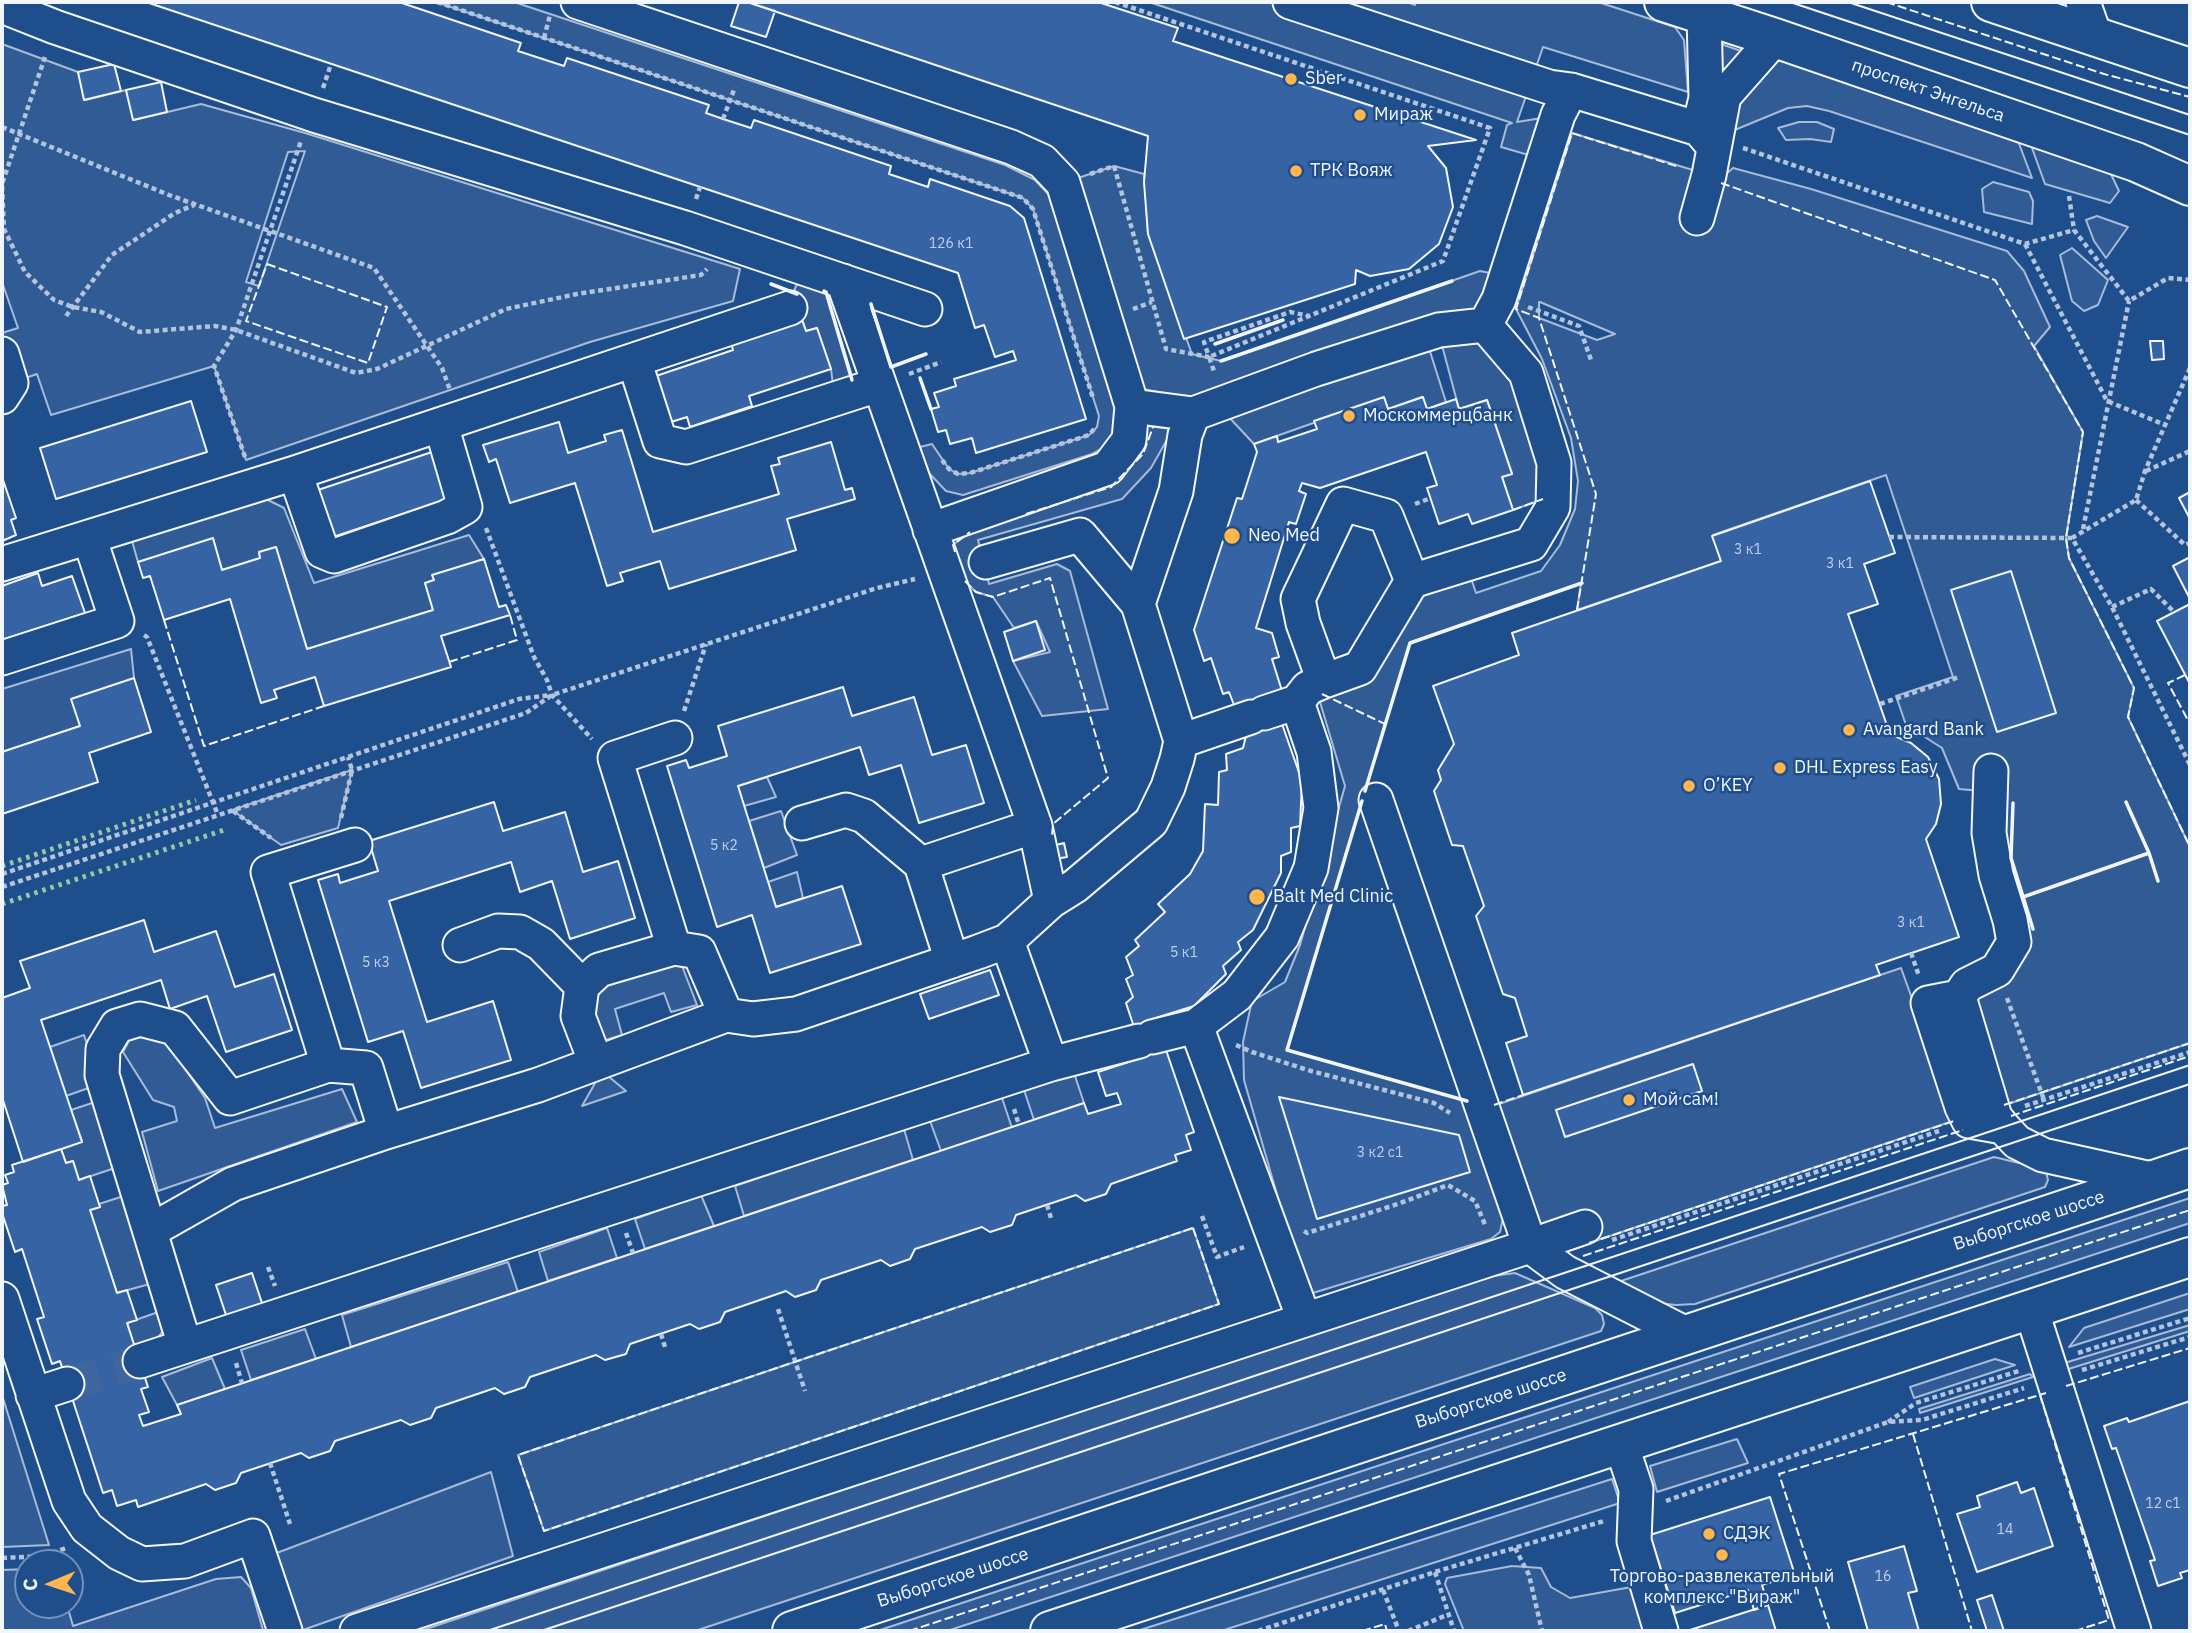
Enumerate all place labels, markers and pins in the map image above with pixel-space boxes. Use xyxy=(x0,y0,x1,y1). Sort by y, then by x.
place label: Sber xyxy=(1305,68,1342,90)
marker: Sber xyxy=(1283,71,1299,87)
place label: Мираж xyxy=(1374,104,1433,126)
marker: Мираж xyxy=(1352,107,1368,123)
place label: ТРК Вояж xyxy=(1310,160,1393,182)
marker: ТРК Вояж xyxy=(1288,163,1304,179)
place label: Москоммерцбанк xyxy=(1363,405,1513,427)
marker: Москоммерцбанк xyxy=(1341,408,1357,424)
place label: Neo Med xyxy=(1248,525,1320,547)
marker: Neo Med xyxy=(1222,526,1242,546)
place label: Avangard Bank xyxy=(1863,719,1984,741)
marker: Avangard Bank xyxy=(1841,722,1857,738)
place label: DHL Express Easy xyxy=(1794,757,1938,779)
marker: DHL Express Easy xyxy=(1772,760,1788,776)
place label: O’KEY xyxy=(1703,775,1753,797)
marker: O’KEY xyxy=(1681,778,1697,794)
place label: Balt Med Clinic xyxy=(1273,886,1393,908)
marker: Balt Med Clinic xyxy=(1247,887,1267,907)
place label: Мой сам! xyxy=(1643,1089,1719,1111)
marker: Мой сам! xyxy=(1621,1092,1637,1108)
place label: СДЭК xyxy=(1723,1523,1770,1545)
marker: СДЭК xyxy=(1701,1526,1717,1542)
marker: Торгово-развлекательный комплекс "Вираж" xyxy=(1714,1547,1730,1563)
place label: Торгово-развлекательный комплекс "Вираж" xyxy=(1610,1566,1834,1608)

